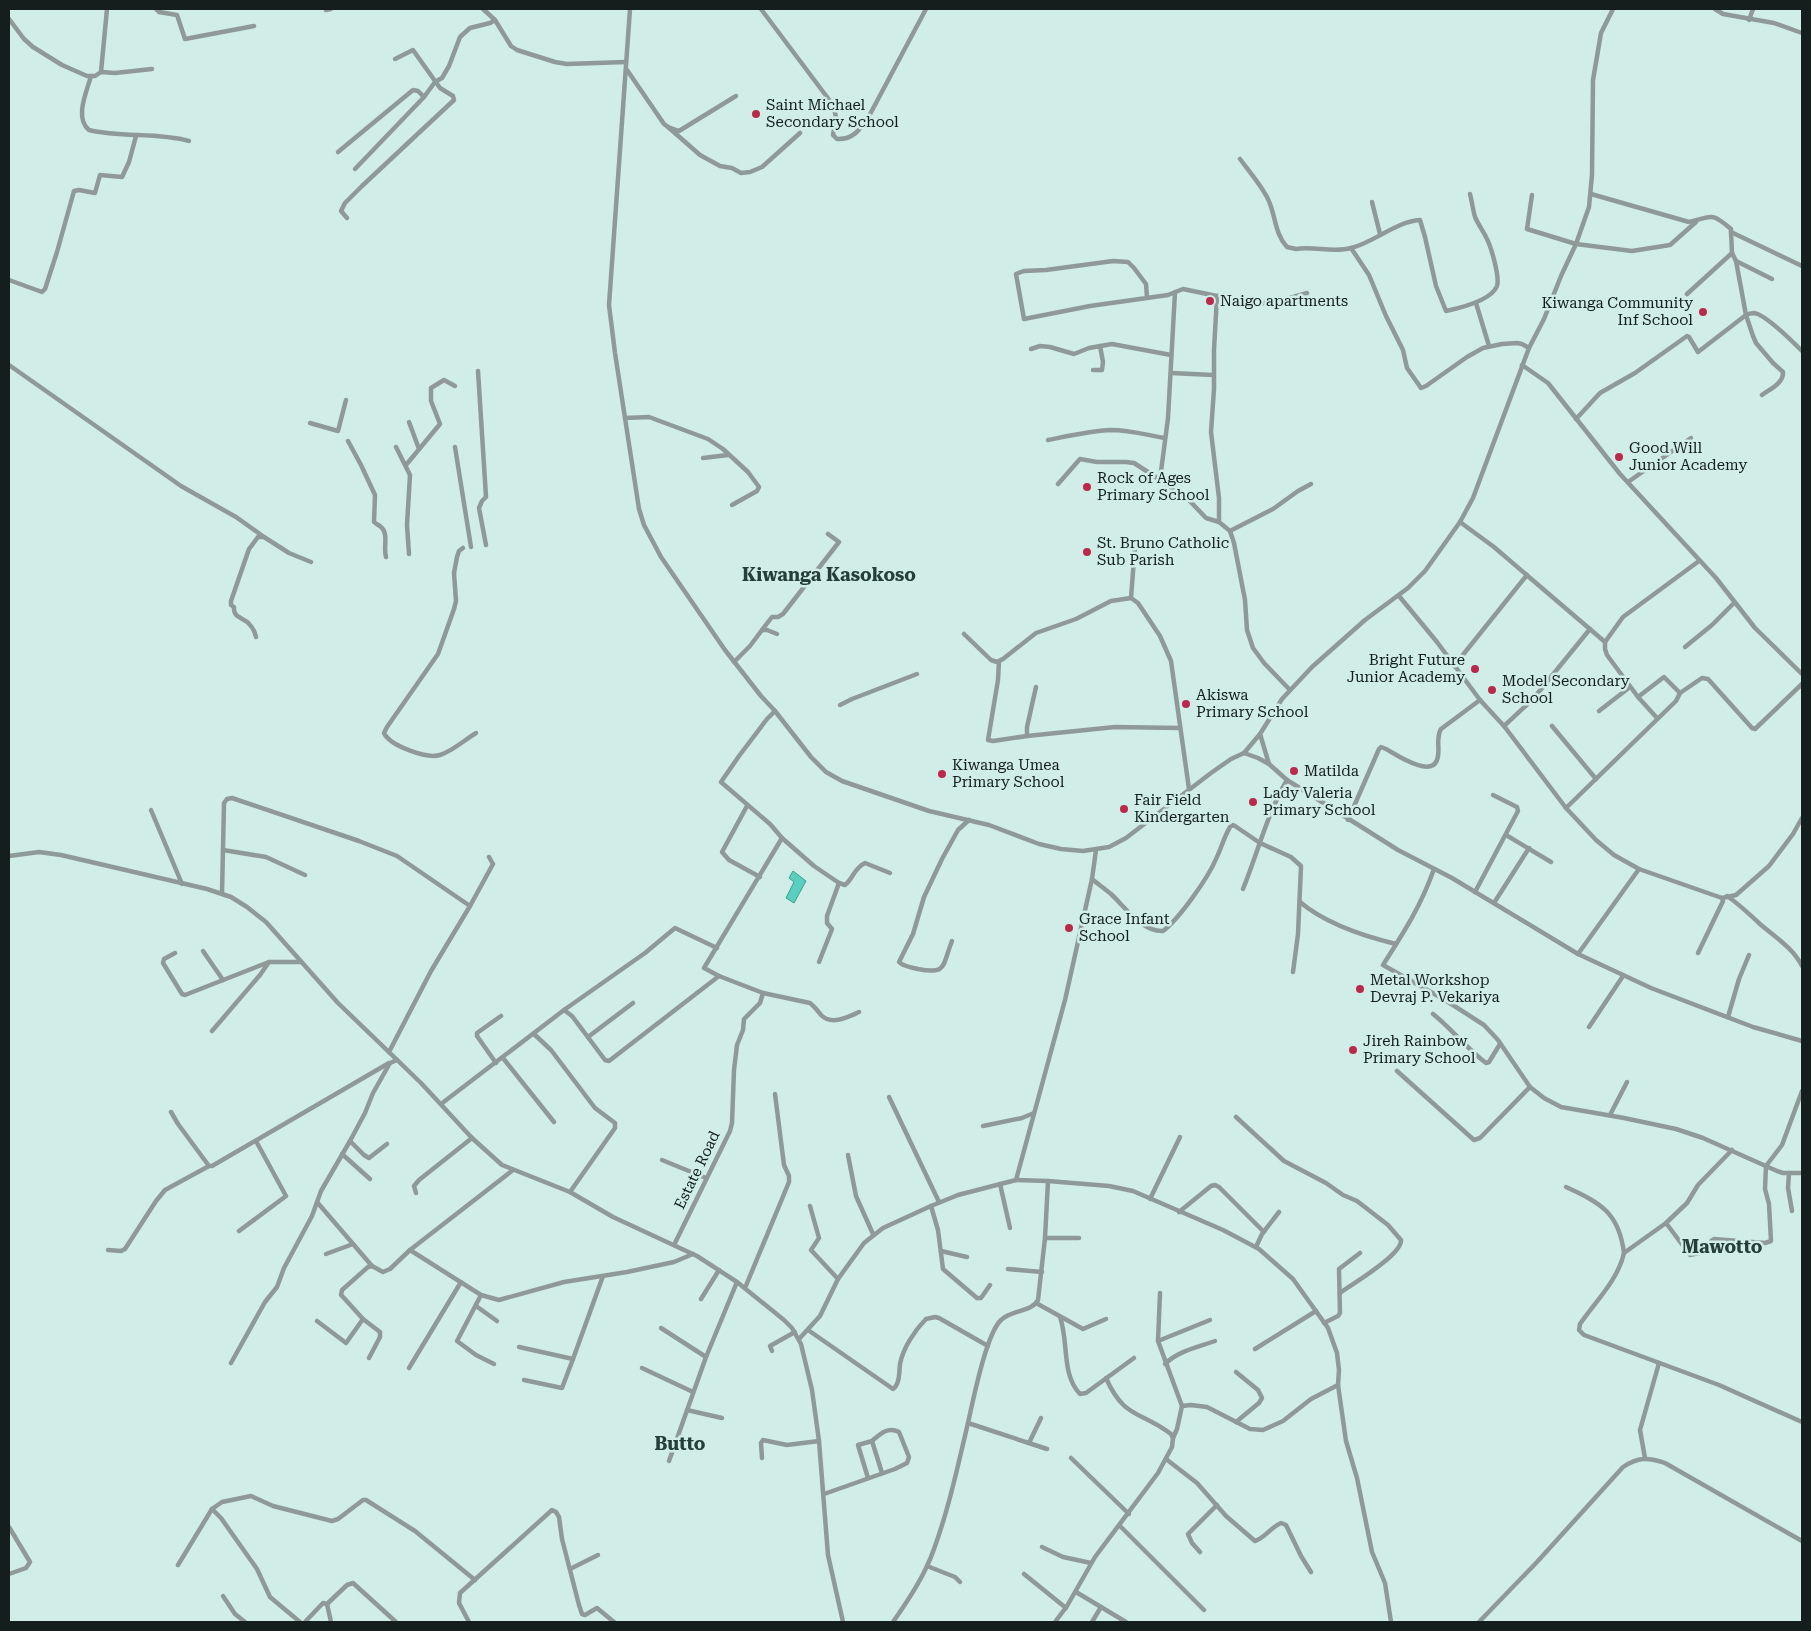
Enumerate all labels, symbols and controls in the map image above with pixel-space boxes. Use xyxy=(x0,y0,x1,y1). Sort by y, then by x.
place label: Saint Michael Secondary School xyxy=(766,96,899,131)
marker: Saint Michael Secondary School xyxy=(750,108,762,120)
place label: Naigo apartments xyxy=(1220,292,1348,310)
place label: Kiwanga Community Inf School xyxy=(1541,294,1693,329)
marker: Naigo apartments xyxy=(1204,295,1216,307)
marker: Kiwanga Community Inf School xyxy=(1697,306,1709,318)
place label: Good Will Junior Academy xyxy=(1629,439,1747,474)
marker: Good Will Junior Academy xyxy=(1613,451,1625,463)
place label: Rock of Ages Primary School xyxy=(1097,469,1210,504)
marker: Rock of Ages Primary School xyxy=(1081,481,1093,493)
place label: St. Bruno Catholic Sub Parish xyxy=(1097,534,1229,569)
marker: St. Bruno Catholic Sub Parish xyxy=(1081,546,1093,558)
district label: Kiwanga Kasokoso xyxy=(742,564,916,585)
place label: Bright Future Junior Academy xyxy=(1347,651,1465,686)
marker: Bright Future Junior Academy xyxy=(1469,663,1481,675)
place label: Model Secondary School xyxy=(1502,672,1630,707)
marker: Model Secondary School xyxy=(1486,684,1498,696)
place label: Akiswa Primary School xyxy=(1196,686,1309,721)
marker: Akiswa Primary School xyxy=(1180,698,1192,710)
place label: Kiwanga Umea Primary School xyxy=(952,756,1065,791)
place label: Matilda xyxy=(1304,762,1359,780)
marker: Matilda xyxy=(1288,765,1300,777)
marker: Kiwanga Umea Primary School xyxy=(936,768,948,780)
place label: Lady Valeria Primary School xyxy=(1263,784,1376,819)
place label: Fair Field Kindergarten xyxy=(1134,791,1230,826)
marker: Lady Valeria Primary School xyxy=(1247,796,1259,808)
marker: Fair Field Kindergarten xyxy=(1118,803,1130,815)
place label: Grace Infant School xyxy=(1079,910,1170,945)
marker: Grace Infant School xyxy=(1063,922,1075,934)
place label: Metal Workshop Devraj P. Vekariya xyxy=(1370,971,1500,1006)
marker: Metal Workshop Devraj P. Vekariya xyxy=(1354,983,1366,995)
place label: Jireh Rainbow Primary School xyxy=(1363,1032,1476,1067)
marker: Jireh Rainbow Primary School xyxy=(1347,1044,1359,1056)
street label: Estate Road xyxy=(670,1128,724,1212)
district label: Mawotto xyxy=(1682,1236,1763,1257)
district label: Butto xyxy=(654,1433,706,1454)

